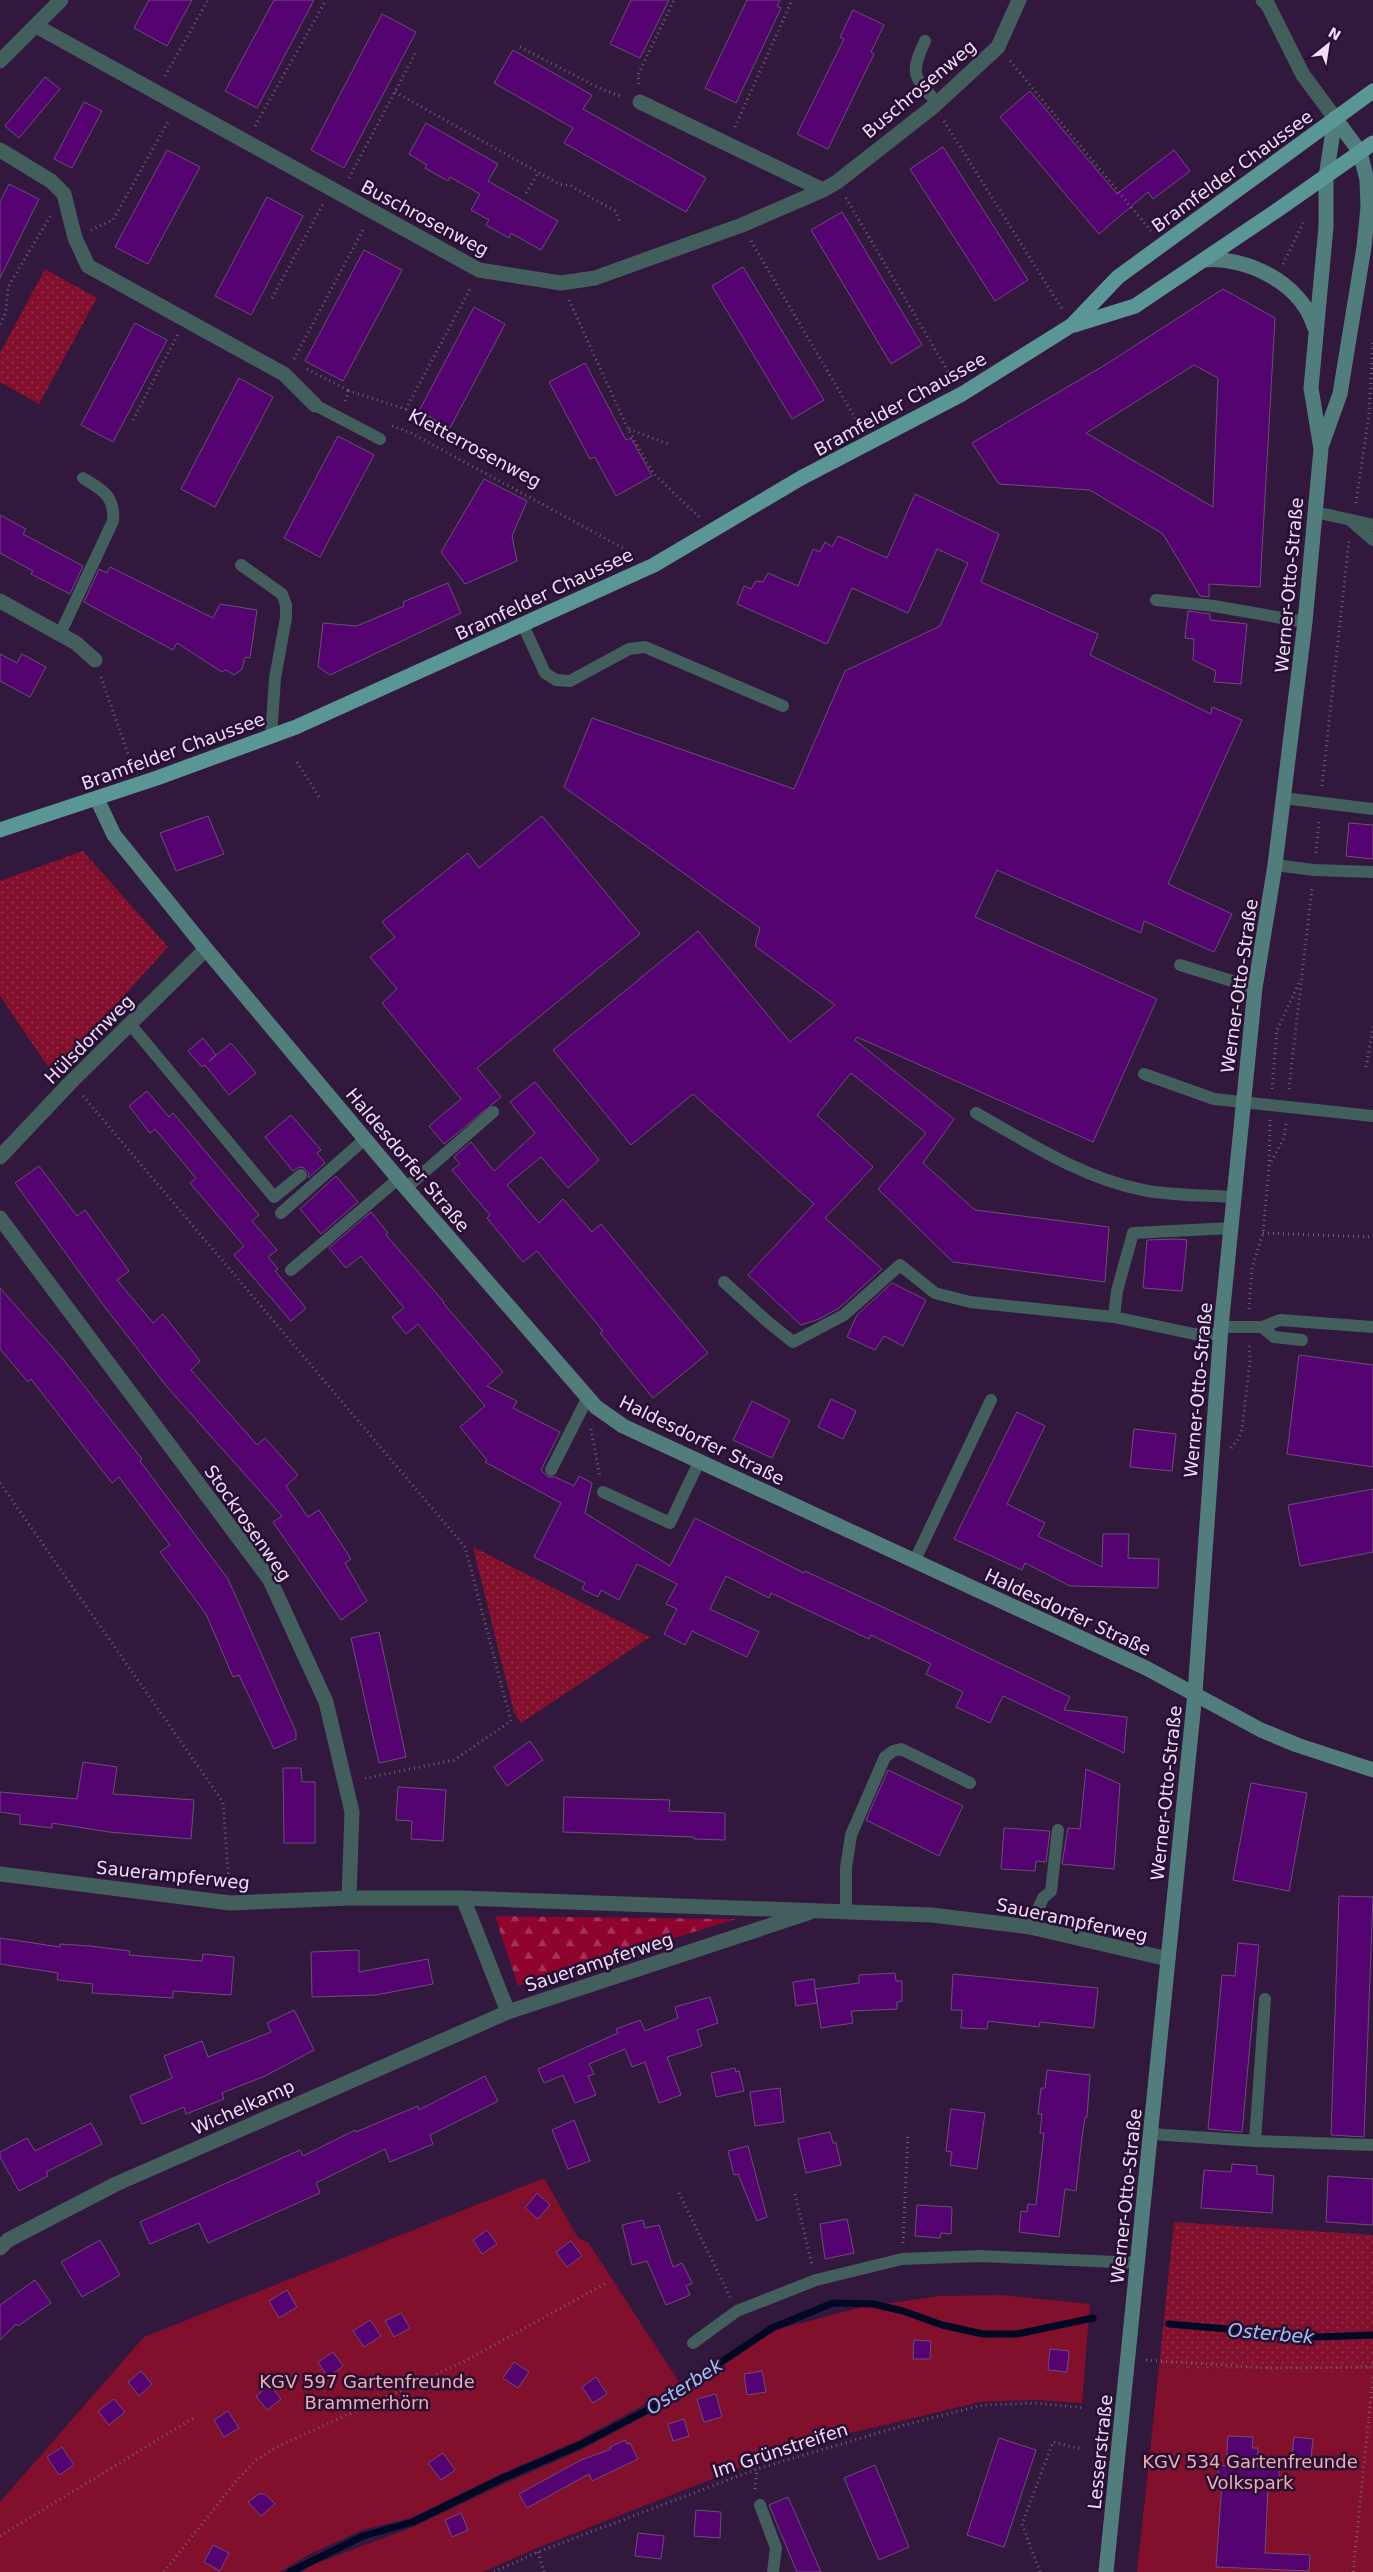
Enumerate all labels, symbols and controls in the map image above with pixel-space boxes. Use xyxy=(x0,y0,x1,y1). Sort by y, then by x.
north arrow xyxy=(1303,20,1353,70)
text: N xyxy=(1325,24,1344,44)
street label: Buschrosenweg xyxy=(858,35,980,143)
street label: Bramfelder Chaussee xyxy=(1147,106,1317,236)
street label: Buschrosenweg xyxy=(358,176,492,260)
street label: Bramfelder Chaussee xyxy=(810,348,990,460)
street label: Kletterrosenweg xyxy=(405,404,545,492)
street label: Werner-Otto-Straße xyxy=(1271,496,1307,674)
street label: Bramfelder Chaussee xyxy=(452,544,636,644)
street label: Bramfelder Chaussee xyxy=(78,708,268,794)
street label: Werner-Otto-Straße xyxy=(1216,897,1262,1075)
street label: Hülsdornweg xyxy=(40,990,138,1088)
street label: Haldesdorfer Straße xyxy=(342,1084,474,1236)
street label: Werner-Otto-Straße xyxy=(1180,1301,1216,1479)
street label: Haldesdorfer Straße xyxy=(616,1391,788,1489)
street label: Stockrosenweg xyxy=(200,1461,296,1585)
street label: Haldesdorfer Straße xyxy=(981,1564,1155,1660)
street label: Werner-Otto-Straße xyxy=(1146,1704,1186,1882)
street label: Sauerampferweg xyxy=(95,1856,251,1894)
street label: Sauerampferweg xyxy=(994,1894,1150,1946)
street label: Sauerampferweg xyxy=(522,1928,676,1996)
street label: Wichelkamp xyxy=(189,2075,297,2139)
street label: Werner-Otto-Straße xyxy=(1106,2107,1146,2285)
water label: Osterbek xyxy=(1227,2318,1316,2348)
water label: Osterbek xyxy=(642,2353,727,2419)
park label: KGV 597 Gartenfreunde Brammerhörn xyxy=(259,2371,475,2413)
street label: Lesserstraße xyxy=(1084,2394,1116,2510)
street label: Im Grünstreifen xyxy=(710,2418,850,2482)
park label: KGV 534 Gartenfreunde Volkspark xyxy=(1142,2451,1358,2493)

